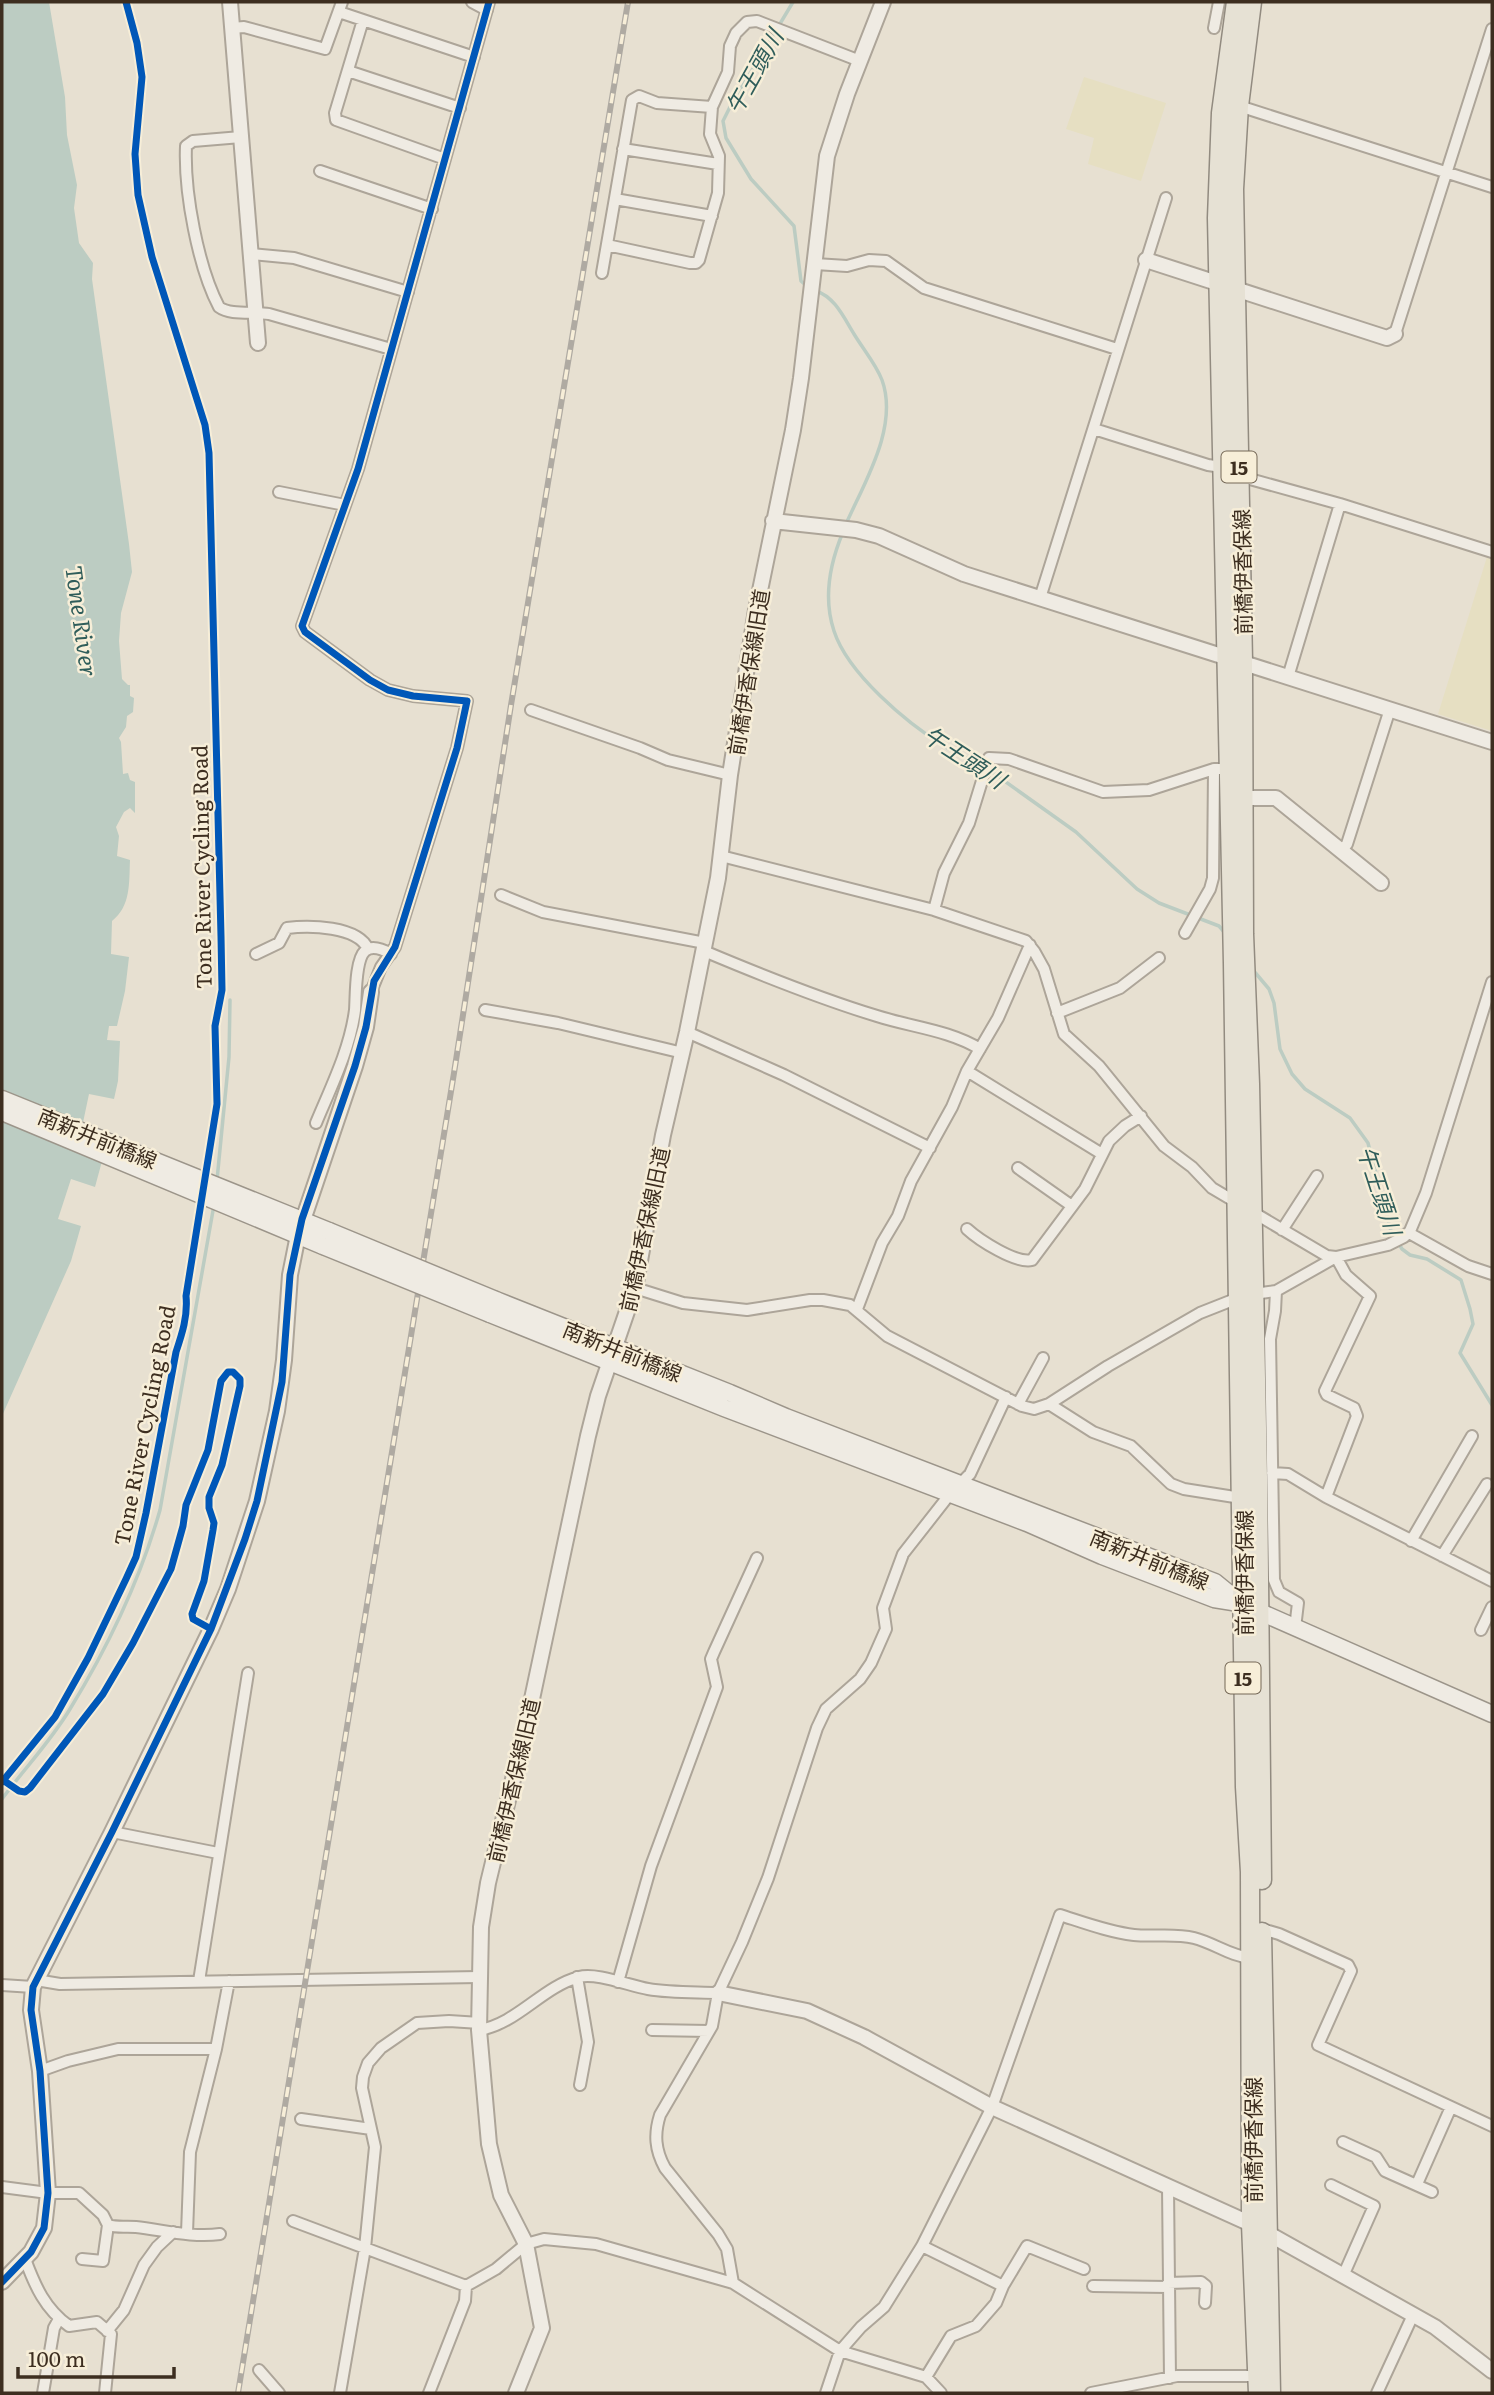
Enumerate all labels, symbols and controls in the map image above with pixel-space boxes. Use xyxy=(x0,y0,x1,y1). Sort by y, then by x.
water label: 午王頭川 xyxy=(716,20,792,119)
road number: 15 xyxy=(1222,452,1256,482)
street label: 前橋伊香保線 xyxy=(1224,509,1258,635)
water label: Tone River xyxy=(58,563,108,679)
street label: 前橋伊香保線旧道 xyxy=(719,587,775,757)
water label: 午王頭川 xyxy=(917,717,1015,797)
street label: Tone River Cycling Road xyxy=(182,744,218,989)
street label: 南新井前橋線 xyxy=(34,1099,162,1175)
water label: 午王頭川 xyxy=(1351,1141,1412,1242)
street label: 前橋伊香保線旧道 xyxy=(610,1144,676,1314)
street label: Tone River Cycling Road xyxy=(104,1302,182,1548)
street label: 南新井前橋線 xyxy=(559,1312,687,1388)
street label: 前橋伊香保線 xyxy=(1227,1510,1258,1636)
street label: 南新井前橋線 xyxy=(1086,1520,1214,1596)
road number: 15 xyxy=(1226,1662,1260,1694)
street label: 前橋伊香保線旧道 xyxy=(478,1695,546,1865)
street label: 前橋伊香保線 xyxy=(1236,2077,1267,2203)
scale bar xyxy=(18,2336,173,2380)
text: 100 m xyxy=(28,2342,85,2373)

